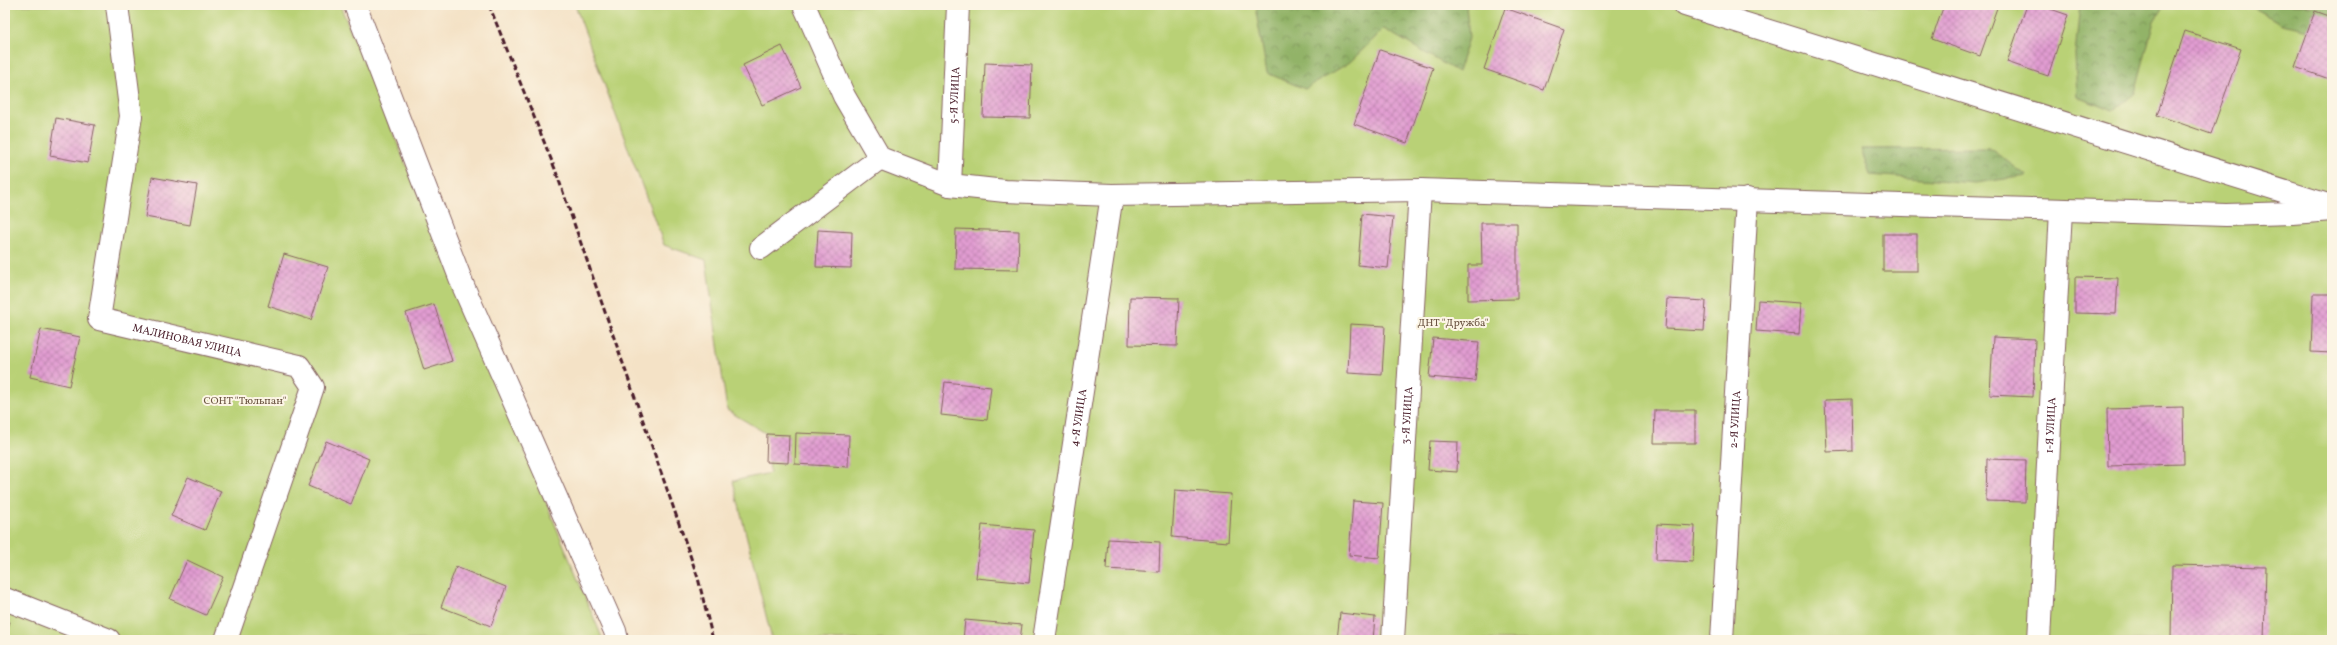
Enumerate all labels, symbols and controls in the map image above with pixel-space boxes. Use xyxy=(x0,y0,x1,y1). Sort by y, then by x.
street label: 5-Я УЛИЦА xyxy=(947,66,964,124)
park label: ДНТ "Дружба" xyxy=(1417,316,1489,331)
street label: МАЛИНОВАЯ УЛИЦА xyxy=(131,321,243,361)
street label: 3-Я УЛИЦА xyxy=(1399,386,1417,445)
street label: 4-Я УЛИЦА xyxy=(1068,388,1091,448)
street label: 2-Я УЛИЦА xyxy=(1727,390,1745,449)
park label: СОНТ "Тюльпан" xyxy=(204,394,287,409)
street label: 1-Я УЛИЦА xyxy=(2043,397,2060,454)

